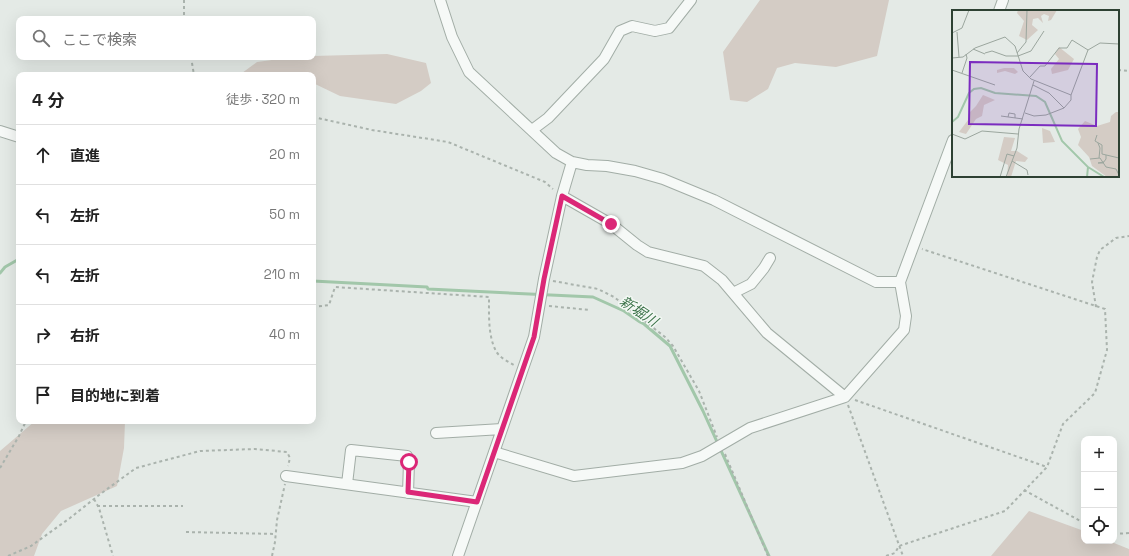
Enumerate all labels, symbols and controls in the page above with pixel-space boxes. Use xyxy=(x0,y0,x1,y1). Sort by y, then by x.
inset map xyxy=(952,10,1119,177)
search box xyxy=(16,16,316,60)
icon: search xyxy=(30,27,52,49)
text: ここで検索 xyxy=(62,30,137,49)
text: 4 分 xyxy=(32,89,64,111)
text: 徒歩 · 320 m xyxy=(226,91,300,108)
icon: ahead xyxy=(32,144,54,166)
text: 直進 xyxy=(70,146,100,165)
text: 20 m xyxy=(269,146,300,163)
icon: left xyxy=(32,204,54,226)
text: 左折 xyxy=(70,206,100,225)
text: 50 m xyxy=(269,206,300,223)
route end xyxy=(602,215,620,233)
icon: left xyxy=(32,264,54,286)
text: 左折 xyxy=(70,266,100,285)
text: 210 m xyxy=(264,266,300,283)
water label: 新堀川 xyxy=(617,292,663,331)
icon: right xyxy=(32,324,54,346)
text: 右折 xyxy=(70,326,100,345)
text: 40 m xyxy=(269,326,300,343)
icon: arrive xyxy=(32,384,54,406)
text: 目的地に到着 xyxy=(70,386,160,405)
map controls xyxy=(1081,436,1117,544)
button: + xyxy=(1081,436,1117,472)
route start xyxy=(400,453,418,471)
button: − xyxy=(1081,472,1117,508)
button: locate xyxy=(1081,508,1117,544)

